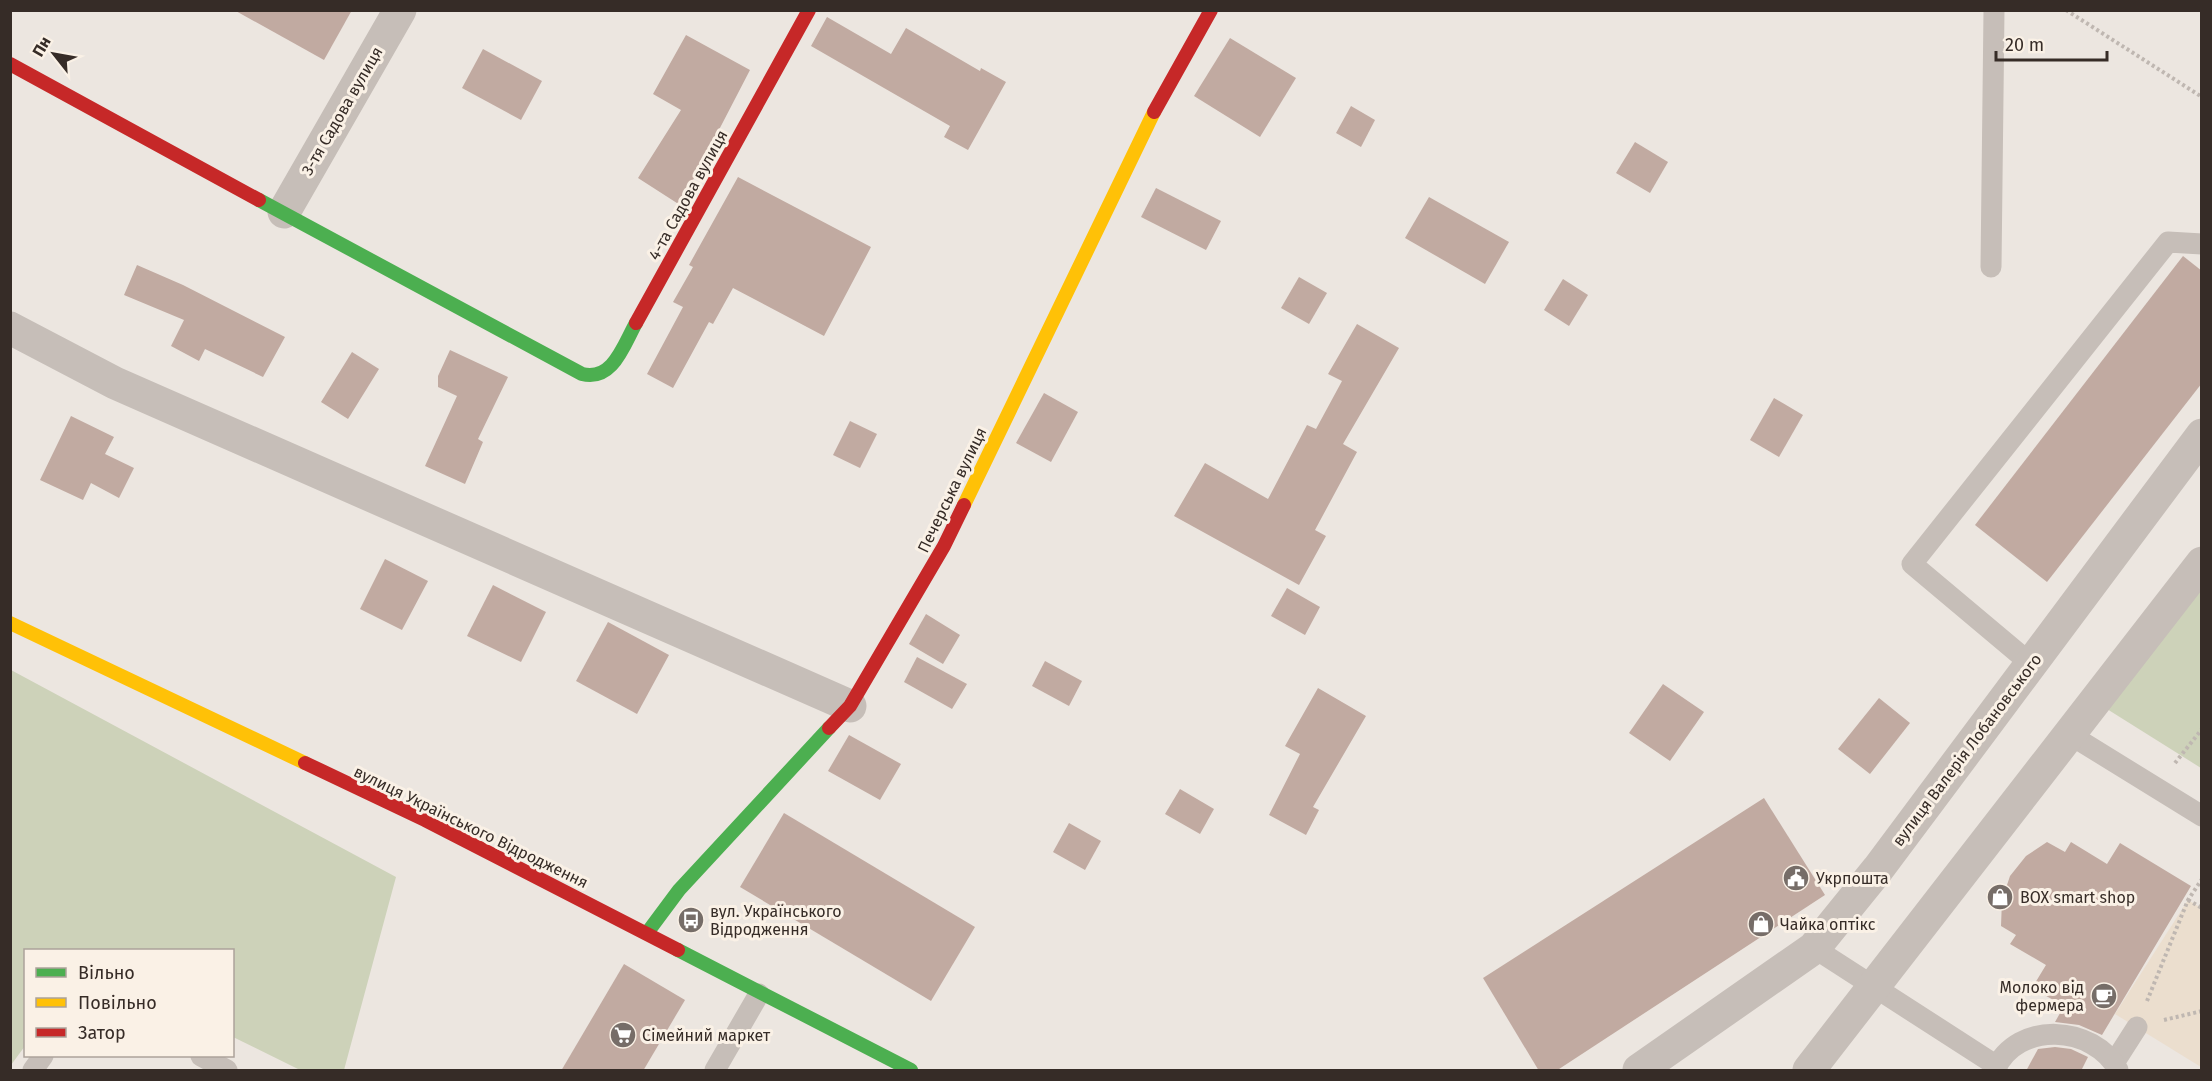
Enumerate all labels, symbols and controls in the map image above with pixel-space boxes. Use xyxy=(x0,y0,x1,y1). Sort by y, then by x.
north arrow xyxy=(24,24,84,84)
scale bar xyxy=(1996,24,2107,62)
text: Пн xyxy=(28,33,55,60)
text: 20 m xyxy=(2005,34,2044,56)
street label: 3-тя Садова вулиця xyxy=(297,43,387,179)
street label: 4-та Садова вулиця xyxy=(644,127,732,263)
street label: Печерська вулиця xyxy=(913,424,991,556)
street label: вулиця Валерія Лобановського xyxy=(1888,650,2046,850)
street label: вулиця Українського Відродження xyxy=(351,762,591,892)
public building icon: Укрпошта xyxy=(1781,863,1811,893)
place label: Укрпошта xyxy=(1816,869,1889,888)
shop icon: BOX smart shop xyxy=(1985,882,2015,912)
place label: BOX smart shop xyxy=(2020,888,2135,907)
place label: вул. Українського Відродження xyxy=(710,902,842,939)
bus stop icon: вул. Українського Відродження xyxy=(676,905,706,935)
shop icon: Чайка оптікс xyxy=(1746,909,1776,939)
place label: Чайка оптікс xyxy=(1780,915,1876,934)
legend xyxy=(24,949,234,1057)
text: Вільно xyxy=(78,962,135,984)
place label: Молоко від фермера xyxy=(2000,978,2084,1015)
cafe icon: Молоко від фермера xyxy=(2089,981,2119,1011)
text: Повільно xyxy=(78,992,157,1014)
supermarket icon: Сімейний маркет xyxy=(608,1020,638,1050)
text: Затор xyxy=(78,1022,126,1044)
place label: Сімейний маркет xyxy=(642,1026,771,1045)

